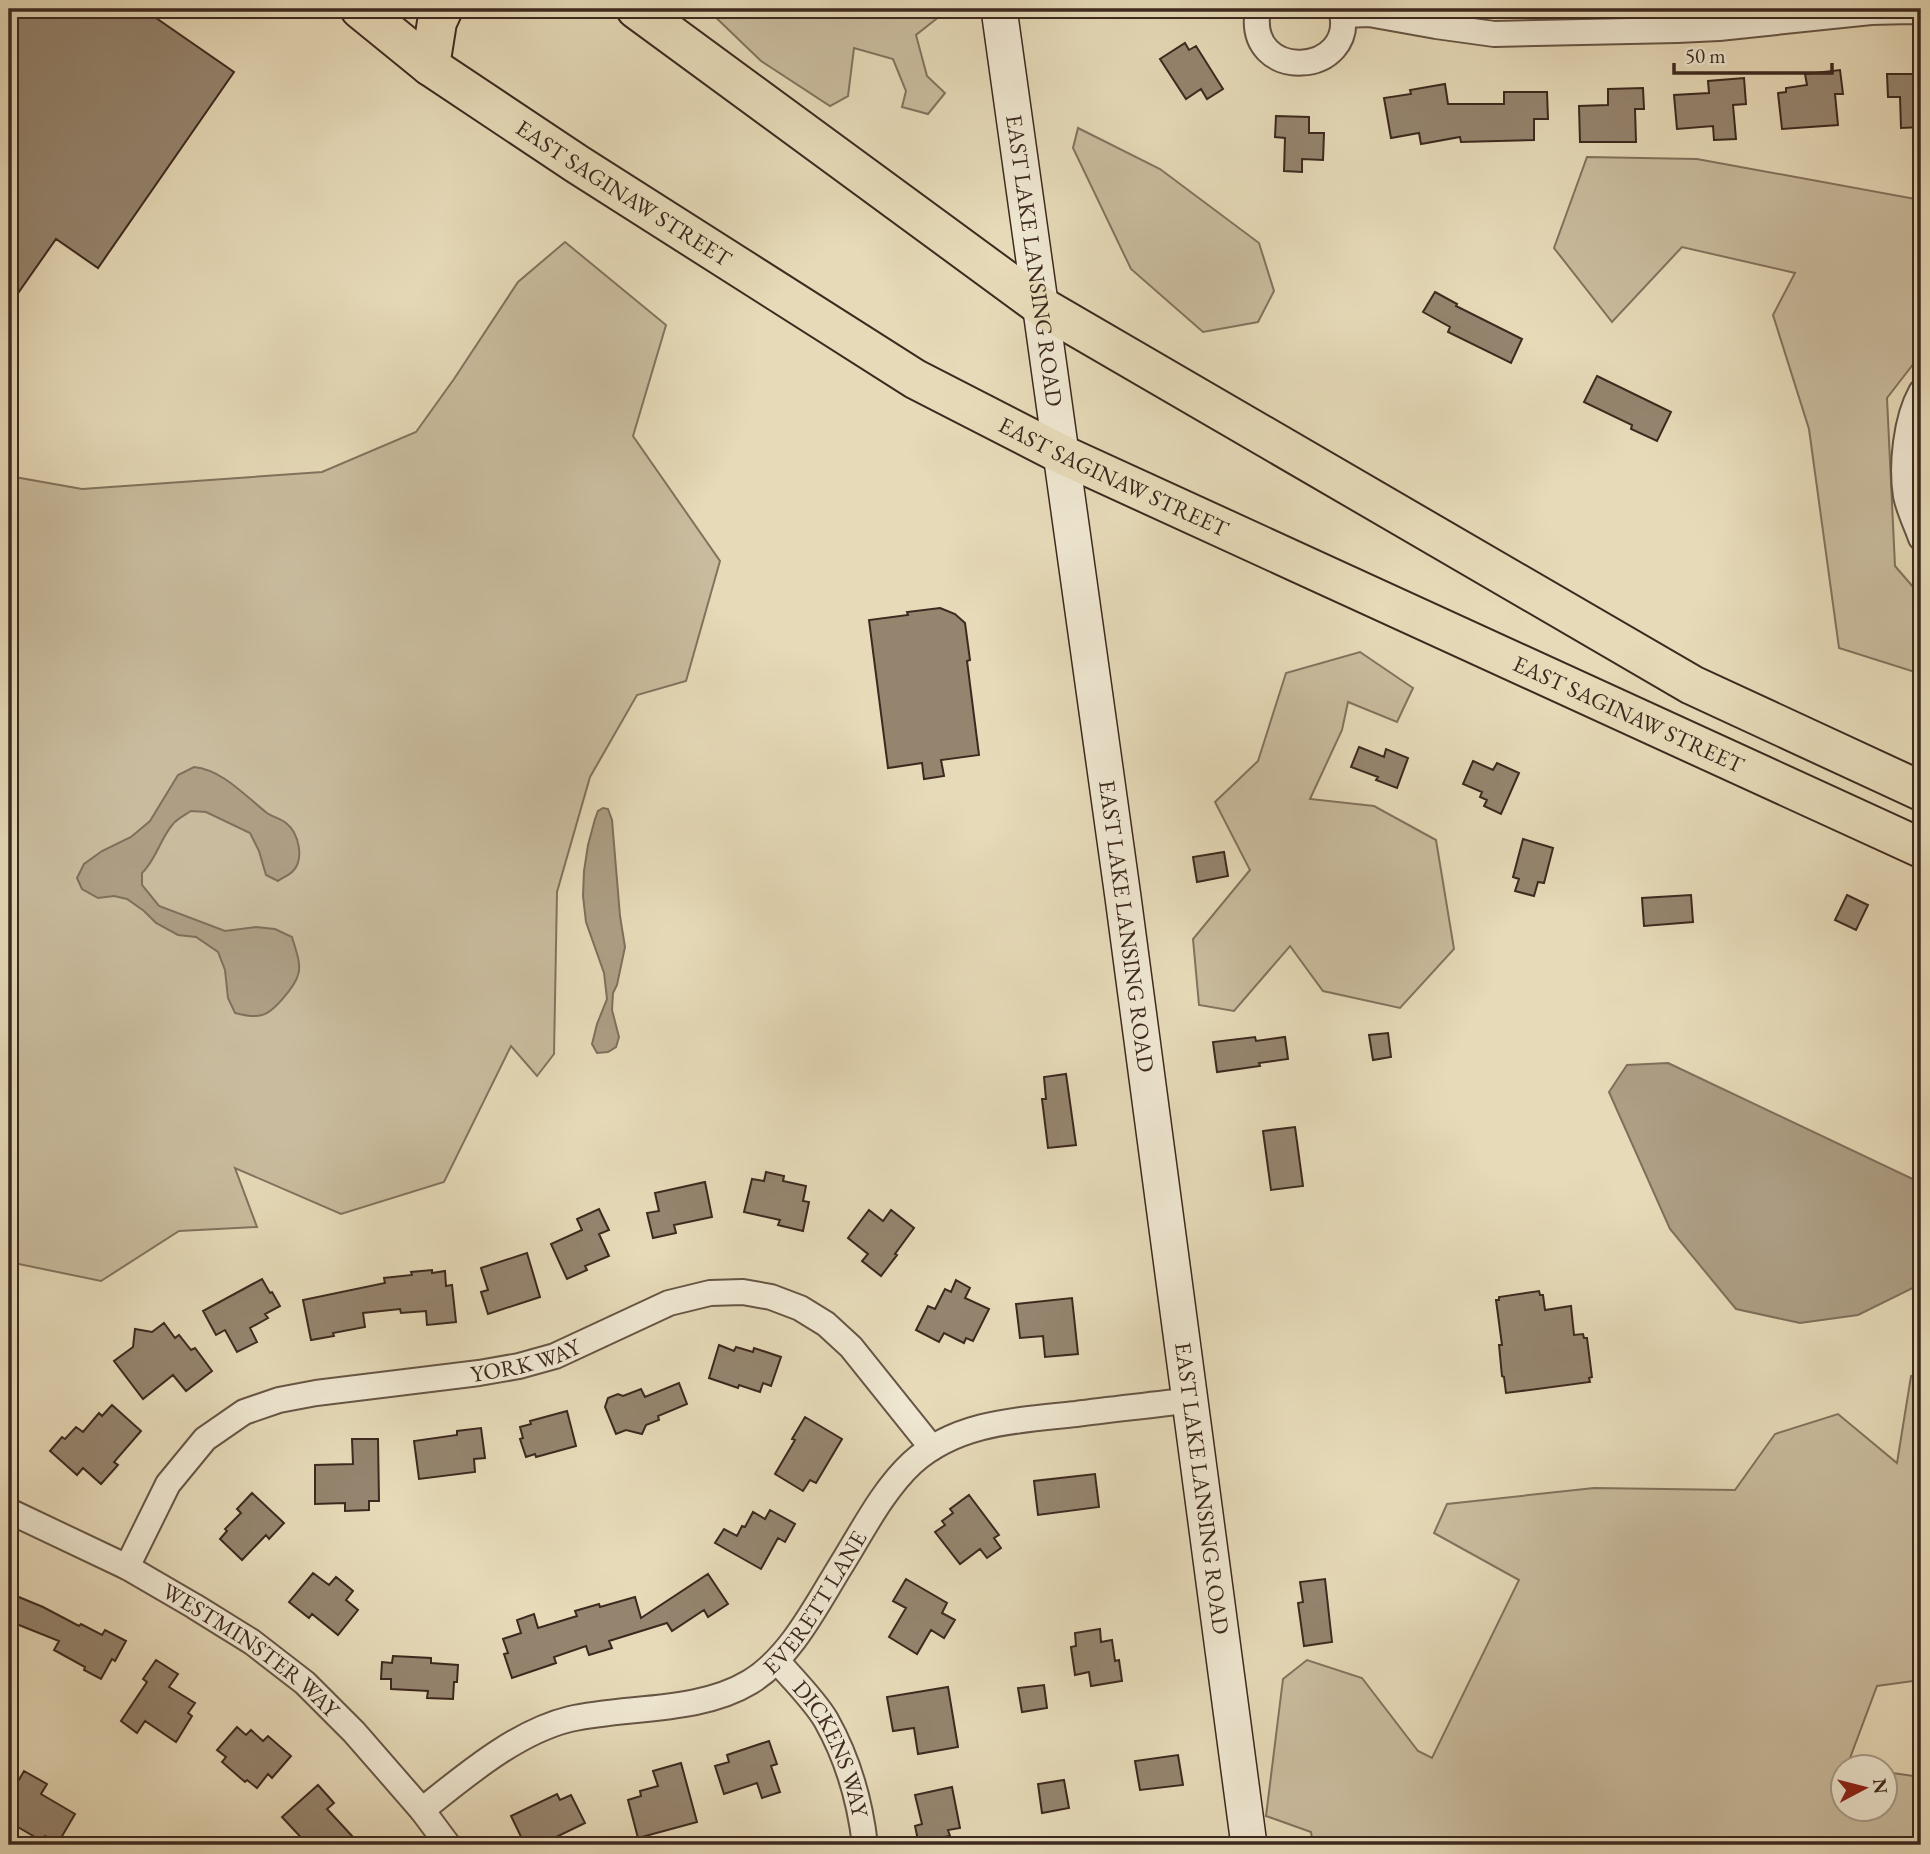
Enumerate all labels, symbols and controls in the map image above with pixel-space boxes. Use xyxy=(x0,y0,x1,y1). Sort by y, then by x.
scale bar xyxy=(1674,32,1832,76)
text: 50 m xyxy=(1685,42,1726,69)
street label: EAST SAGINAW STREET xyxy=(510,113,738,274)
street label: EAST LAKE LANSING ROAD xyxy=(999,113,1070,408)
street label: EAST SAGINAW STREET xyxy=(994,410,1234,544)
street label: EAST SAGINAW STREET xyxy=(1508,648,1749,780)
street label: EAST LAKE LANSING ROAD xyxy=(1092,778,1162,1074)
street label: YORK WAY xyxy=(469,1331,587,1389)
street label: EAST LAKE LANSING ROAD xyxy=(1168,1340,1236,1636)
street label: EVERETT LANE xyxy=(756,1525,873,1681)
street label: WESTMINSTER WAY xyxy=(157,1576,347,1725)
street label: DICKENS WAY xyxy=(786,1674,876,1821)
north arrow xyxy=(1828,1752,1898,1822)
text: N xyxy=(1867,1777,1894,1796)

